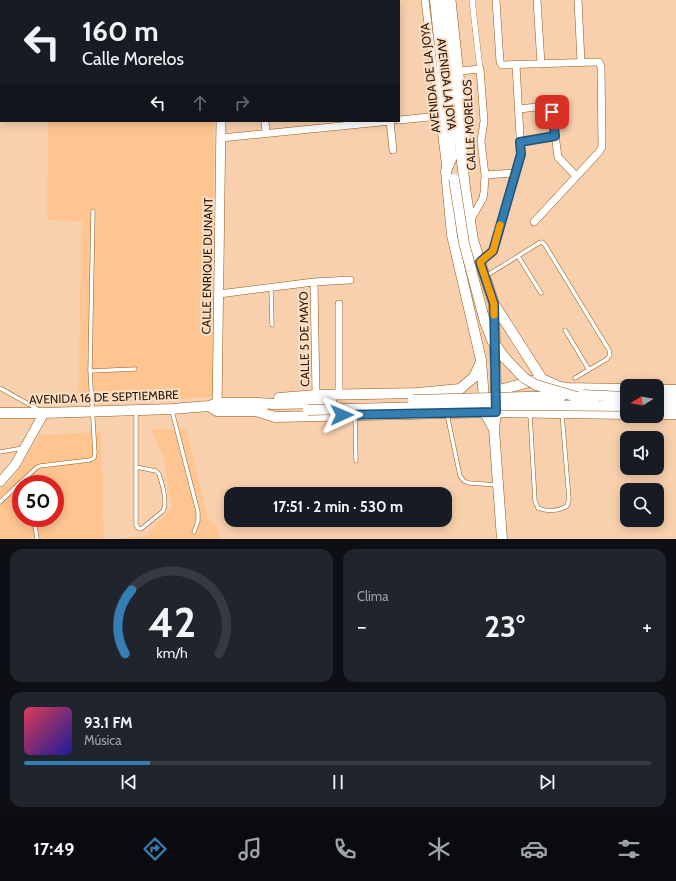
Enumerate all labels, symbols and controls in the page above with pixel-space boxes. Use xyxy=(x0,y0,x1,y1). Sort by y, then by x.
text: 160 m xyxy=(82,14,158,48)
icon: left xyxy=(16,16,68,68)
street label: AVENIDA DE LA JOYA xyxy=(417,22,443,134)
street label: AVENIDA LA JOYA xyxy=(434,37,460,131)
text: Calle Morelos xyxy=(82,48,184,70)
street label: CALLE MORELOS xyxy=(459,79,479,171)
icon: left xyxy=(147,92,169,114)
icon: ahead xyxy=(189,92,211,114)
icon: right xyxy=(231,92,253,114)
pin xyxy=(535,95,569,129)
icon: arrive xyxy=(541,101,563,123)
street label: CALLE ENRIQUE DUNANT xyxy=(198,197,216,335)
street label: CALLE 5 DE MAYO xyxy=(296,291,312,387)
north arrow xyxy=(620,379,664,423)
map controls xyxy=(620,379,664,527)
street label: AVENIDA 16 DE SEPTIEMBRE xyxy=(29,387,179,407)
position arrow xyxy=(321,394,363,436)
button: sound xyxy=(620,431,664,475)
speed limit sign: 50 xyxy=(12,475,64,527)
button: search xyxy=(620,483,664,527)
text: 17:51 · 2 min · 530 m xyxy=(273,498,403,516)
text: Clima xyxy=(357,588,388,604)
text: 42 xyxy=(148,596,195,646)
text: 23° xyxy=(484,608,525,645)
text: − xyxy=(357,613,367,640)
text: + xyxy=(642,613,652,640)
text: km/h xyxy=(156,643,187,661)
text: 93.1 FM xyxy=(84,714,133,732)
text: Música xyxy=(84,732,122,748)
icon: previous xyxy=(118,771,140,793)
icon: pause xyxy=(327,771,349,793)
icon: next xyxy=(536,771,558,793)
icon: directions xyxy=(141,835,169,863)
icon: music xyxy=(236,835,264,863)
icon: phone xyxy=(331,835,359,863)
icon: climate xyxy=(425,835,453,863)
icon: car xyxy=(520,835,548,863)
icon: filters xyxy=(615,835,643,863)
text: 17:49 xyxy=(33,838,74,860)

